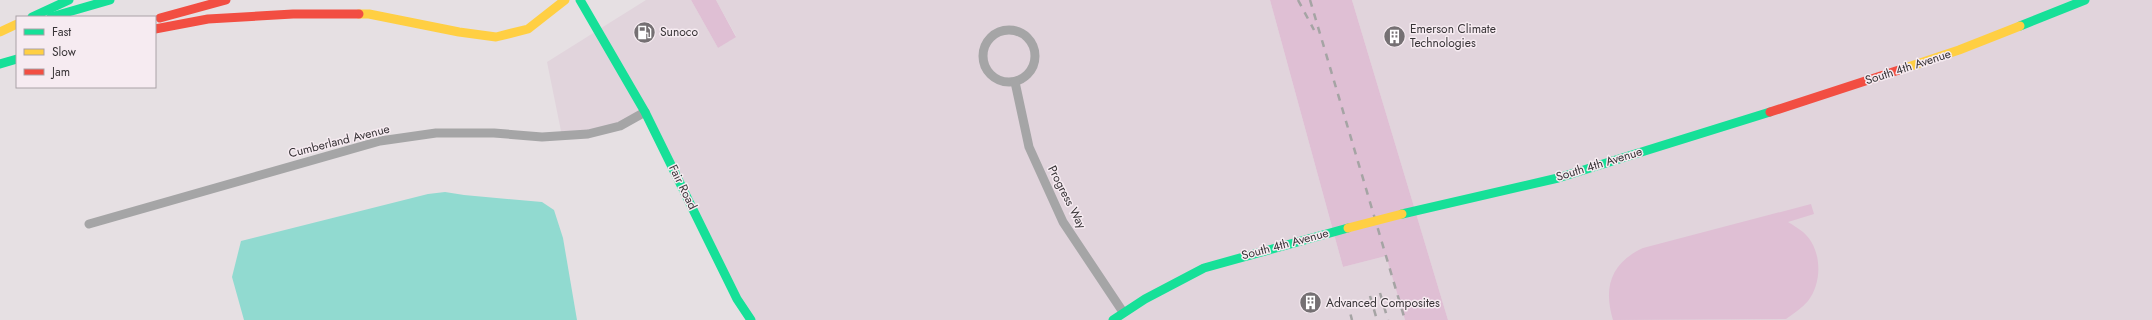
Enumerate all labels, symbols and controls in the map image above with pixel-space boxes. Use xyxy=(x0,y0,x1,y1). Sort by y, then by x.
legend xyxy=(16,16,156,88)
fuel station icon: Sunoco xyxy=(631,19,657,45)
place label: Emerson Climate Technologies xyxy=(1410,20,1496,52)
text: Fast xyxy=(52,23,71,41)
place label: Sunoco xyxy=(660,23,698,41)
building icon: Emerson Climate Technologies xyxy=(1381,23,1407,49)
text: Slow xyxy=(52,43,77,61)
street label: South 4th Avenue xyxy=(1863,45,1953,89)
text: Jam xyxy=(50,63,70,81)
street label: Cumberland Avenue xyxy=(287,120,391,162)
street label: South 4th Avenue xyxy=(1554,142,1644,186)
street label: Fair Road xyxy=(664,161,702,213)
street label: Progress Way xyxy=(1043,162,1091,232)
street label: South 4th Avenue xyxy=(1240,224,1330,264)
building icon: Advanced Composites xyxy=(1298,290,1324,316)
place label: Advanced Composites xyxy=(1326,294,1440,312)

